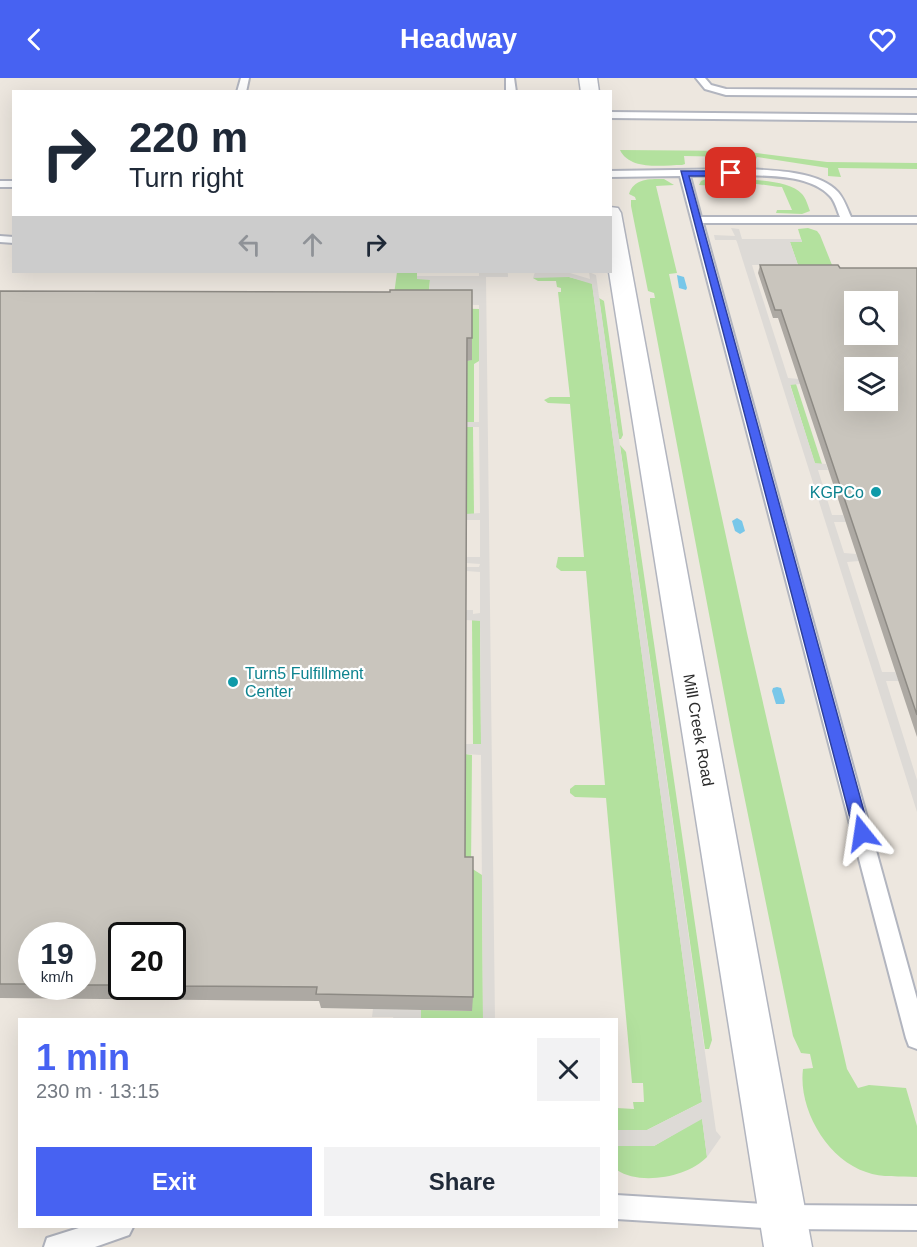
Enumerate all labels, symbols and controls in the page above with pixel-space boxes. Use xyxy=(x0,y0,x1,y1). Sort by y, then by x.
icon: back xyxy=(18,23,51,56)
icon: heart xyxy=(866,23,899,56)
text: Headway xyxy=(400,24,517,54)
icon: right xyxy=(30,114,108,192)
text: 220 m xyxy=(129,114,248,161)
pin xyxy=(705,147,756,198)
icon: arrive xyxy=(714,156,747,189)
text: Turn right xyxy=(129,163,244,193)
icon: left xyxy=(233,228,266,261)
icon: ahead xyxy=(296,228,329,261)
icon: right xyxy=(359,228,392,261)
map controls xyxy=(844,291,898,411)
button: search xyxy=(844,291,898,345)
button: layers xyxy=(844,357,898,411)
place label: KGPCo xyxy=(810,484,864,501)
marker: KGPCo xyxy=(869,485,883,499)
place label: Turn5 Fulfillment Center xyxy=(245,665,364,700)
street label: Mill Creek Road xyxy=(680,673,717,788)
marker: Turn5 Fulfillment Center xyxy=(226,675,240,689)
position arrow xyxy=(830,801,894,865)
speed limit sign: 20 xyxy=(108,922,186,1000)
text: 19 xyxy=(40,937,74,970)
text: km/h xyxy=(41,968,73,985)
text: 1 min xyxy=(36,1037,130,1078)
button: close xyxy=(537,1038,600,1101)
text: 230 m · 13:15 xyxy=(36,1080,159,1102)
button: Exit xyxy=(36,1147,312,1216)
button: Share xyxy=(324,1147,600,1216)

